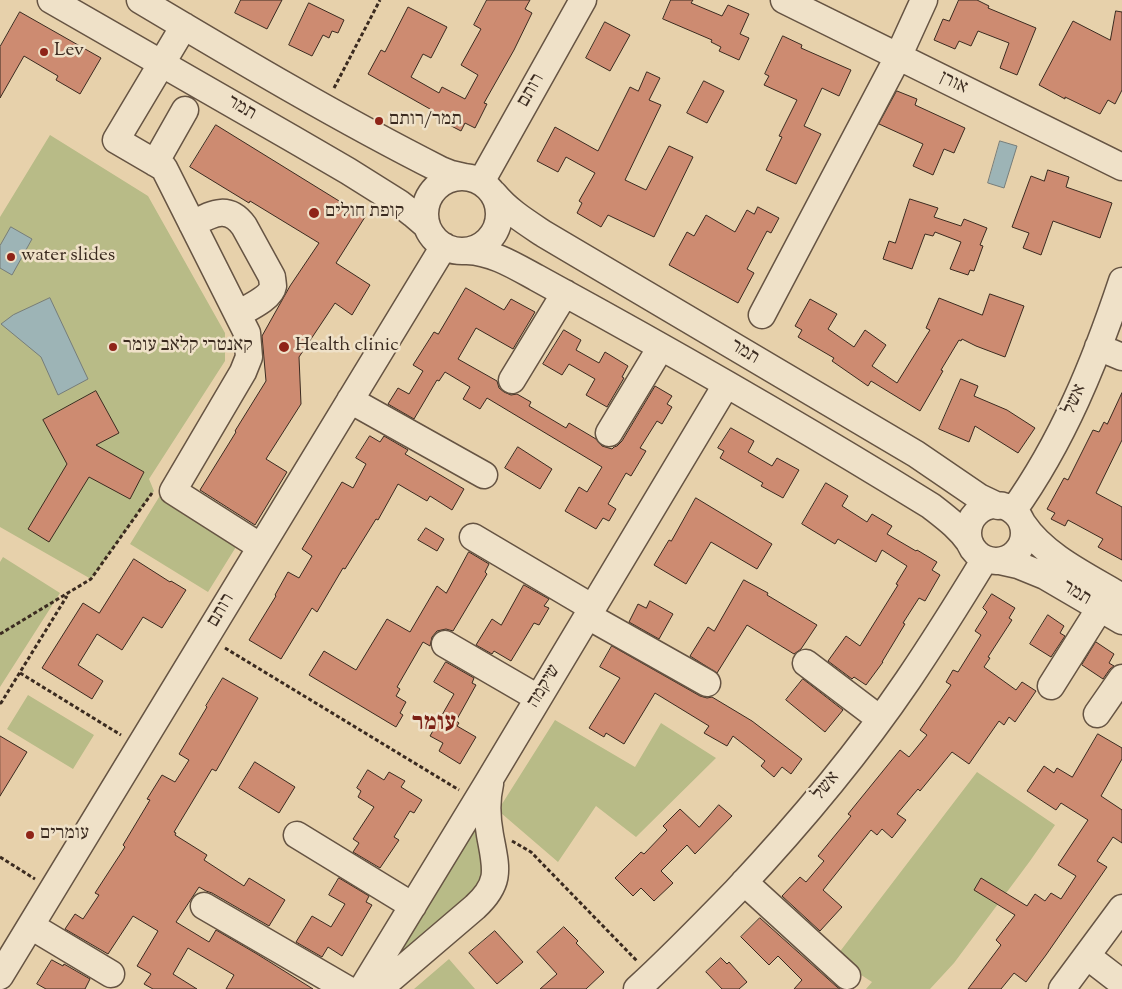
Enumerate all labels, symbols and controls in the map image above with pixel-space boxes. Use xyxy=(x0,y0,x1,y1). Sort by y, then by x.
place label: Lev xyxy=(54,41,84,63)
marker: Lev xyxy=(38,46,50,58)
street label: אורן xyxy=(935,67,971,101)
street label: רותם xyxy=(513,70,551,112)
street label: תמר xyxy=(222,92,260,126)
place label: תמר/רותם xyxy=(389,110,462,132)
marker: תמר/רותם xyxy=(373,115,385,127)
place label: קופת חולים xyxy=(325,202,404,224)
marker: קופת חולים xyxy=(307,206,321,220)
place label: water slides xyxy=(21,246,115,268)
marker: water slides xyxy=(5,251,17,263)
street label: תמר xyxy=(725,335,763,371)
place label: קאנטרי קלאב עומר xyxy=(123,336,253,358)
place label: Health clinic xyxy=(295,336,399,358)
marker: Health clinic xyxy=(277,340,291,354)
marker: קאנטרי קלאב עומר xyxy=(107,341,119,353)
street label: אשל xyxy=(1059,381,1093,419)
street label: תמר xyxy=(1057,576,1095,612)
street label: רותם xyxy=(203,590,241,632)
street label: שיקמה xyxy=(523,661,567,713)
district label: עומר xyxy=(412,711,456,739)
street label: אשל xyxy=(808,768,846,806)
place label: עומרים xyxy=(40,824,89,846)
marker: עומרים xyxy=(24,829,36,841)

